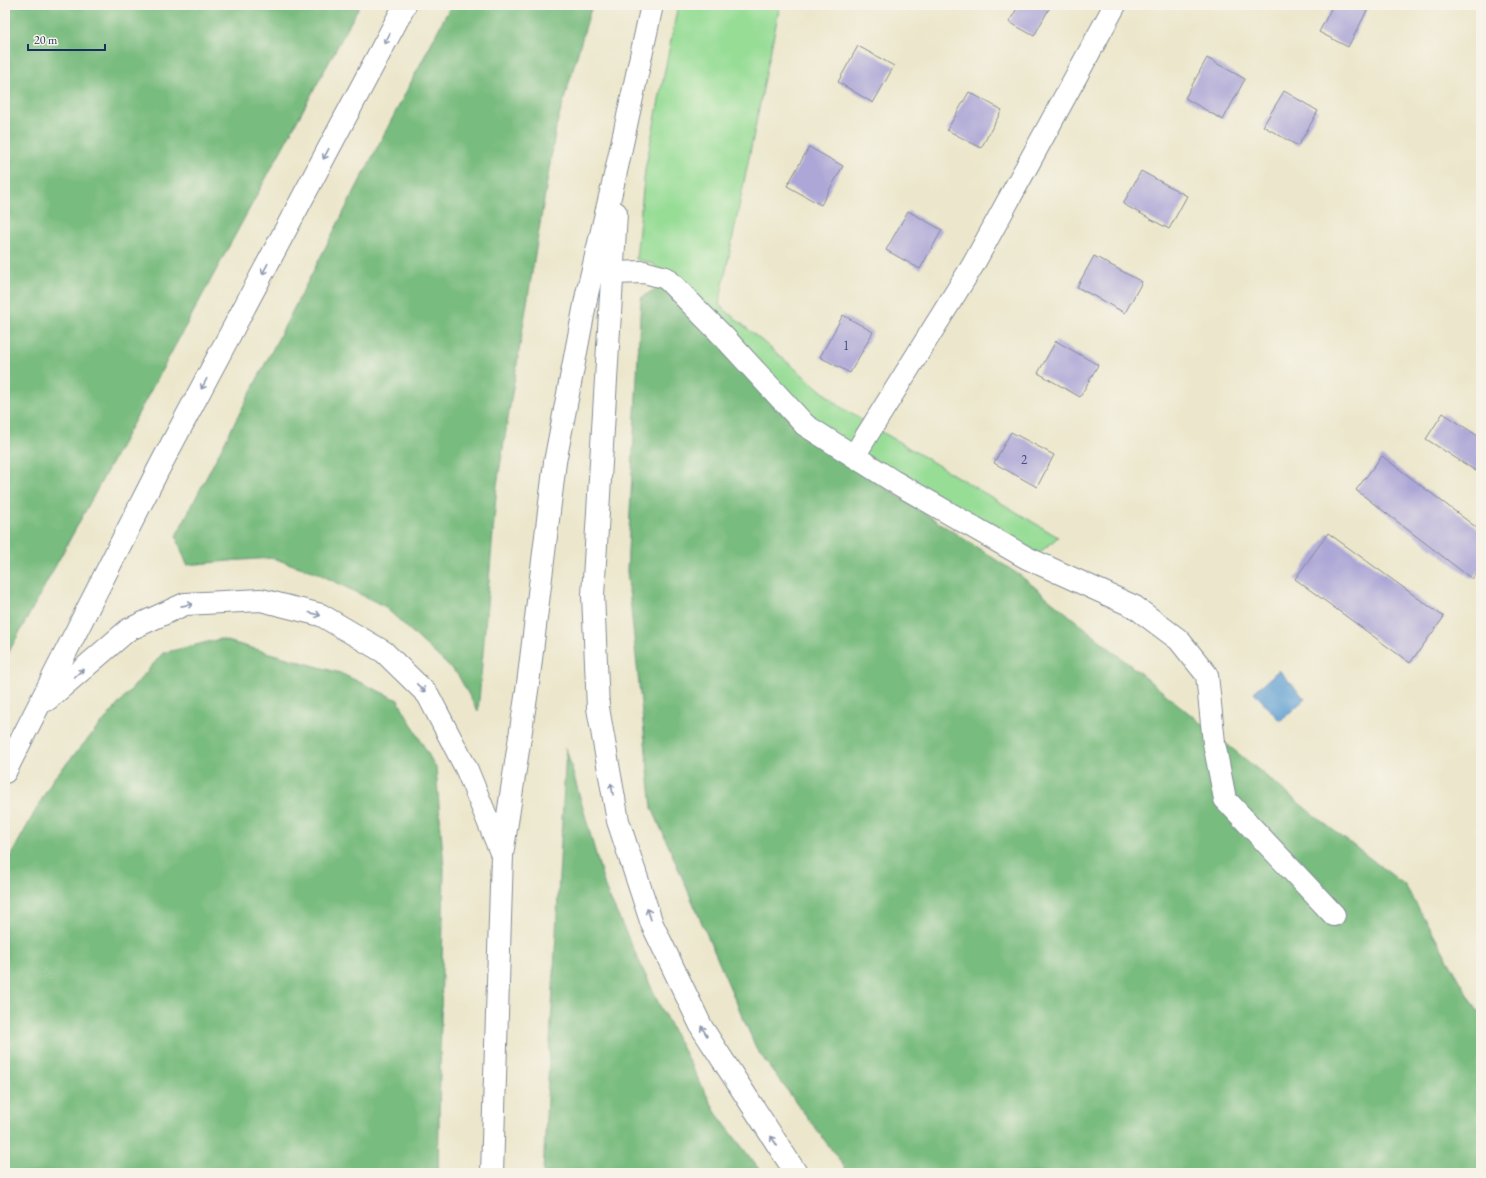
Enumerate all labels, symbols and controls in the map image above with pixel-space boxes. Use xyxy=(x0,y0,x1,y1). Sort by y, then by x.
scale bar xyxy=(28,26,105,52)
text: 20 m xyxy=(34,32,58,48)
one-way arrow xyxy=(382,33,390,45)
one-way arrow xyxy=(321,148,329,160)
one-way arrow xyxy=(260,263,268,275)
house number: 1 xyxy=(843,337,849,354)
one-way arrow xyxy=(200,378,207,390)
house number: 2 xyxy=(1021,451,1028,468)
one-way arrow xyxy=(181,601,194,609)
one-way arrow xyxy=(309,610,322,618)
one-way arrow xyxy=(73,669,83,678)
one-way arrow xyxy=(416,683,426,692)
one-way arrow xyxy=(608,783,616,796)
one-way arrow xyxy=(645,907,652,920)
one-way arrow xyxy=(700,1026,708,1037)
one-way arrow xyxy=(770,1135,779,1146)

